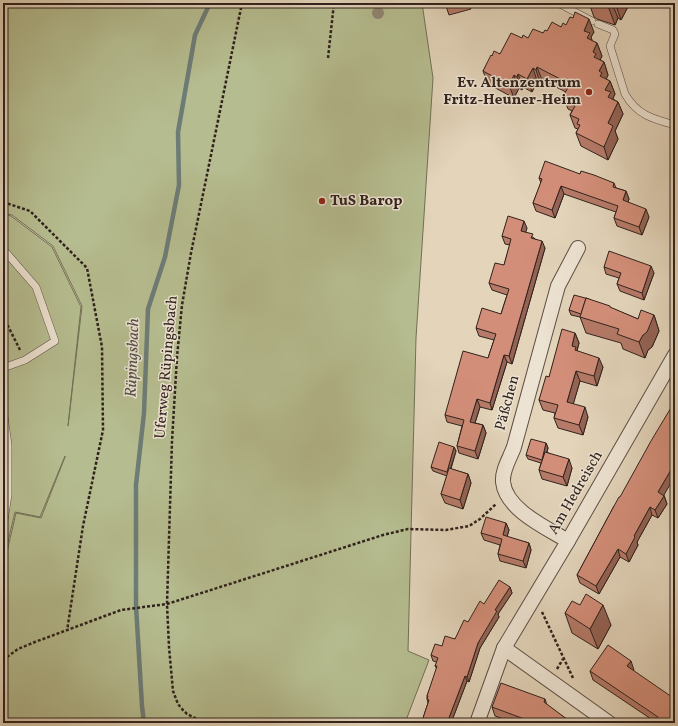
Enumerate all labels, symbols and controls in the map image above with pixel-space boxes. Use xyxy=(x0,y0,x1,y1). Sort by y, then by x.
place label: Ev. Altenzentrum Fritz-Heuner-Heim xyxy=(443,73,581,111)
marker: Ev. Altenzentrum Fritz-Heuner-Heim xyxy=(584,87,594,97)
place label: TuS Barop xyxy=(330,191,402,212)
marker: TuS Barop xyxy=(317,196,327,206)
street label: Uferweg Rüpingsbach xyxy=(150,294,184,439)
water label: Rüpingsbach xyxy=(121,318,145,398)
street label: Päßchen xyxy=(491,373,525,433)
street label: Am Hedreisch xyxy=(544,447,608,539)

